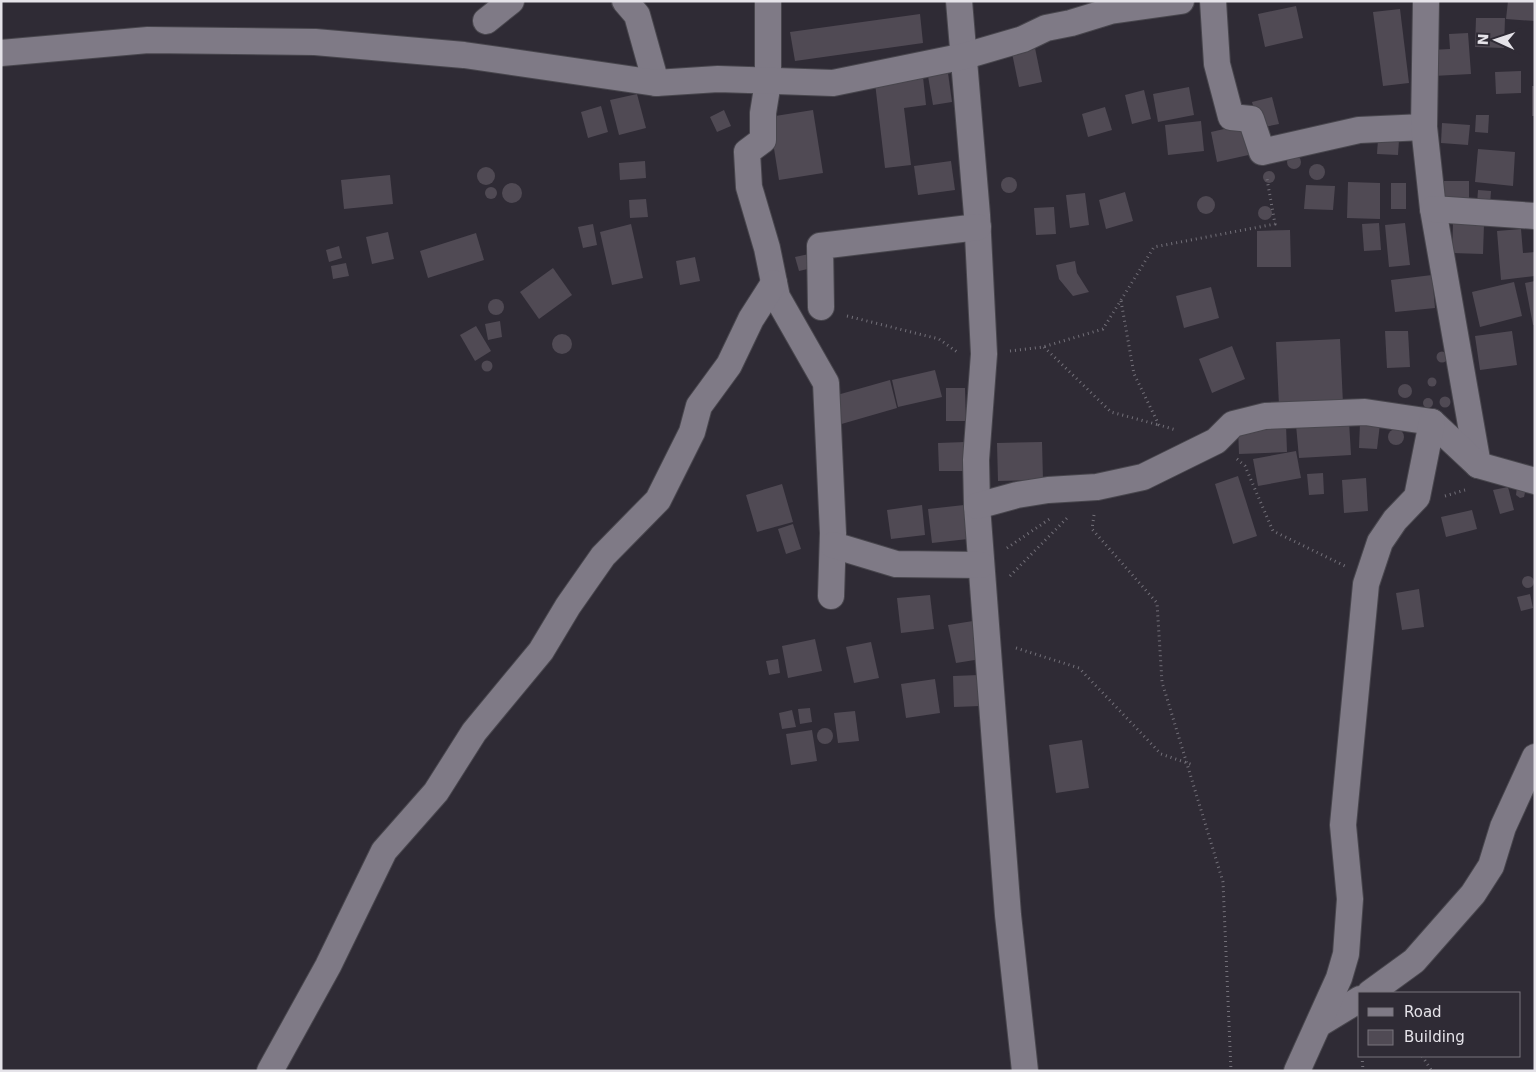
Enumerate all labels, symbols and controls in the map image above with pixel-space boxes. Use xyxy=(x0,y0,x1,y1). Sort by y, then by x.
north arrow xyxy=(1471,15,1521,65)
text: N xyxy=(1475,33,1491,46)
legend xyxy=(1358,992,1521,1057)
text: Road xyxy=(1404,1003,1442,1021)
text: Building xyxy=(1404,1028,1465,1046)

